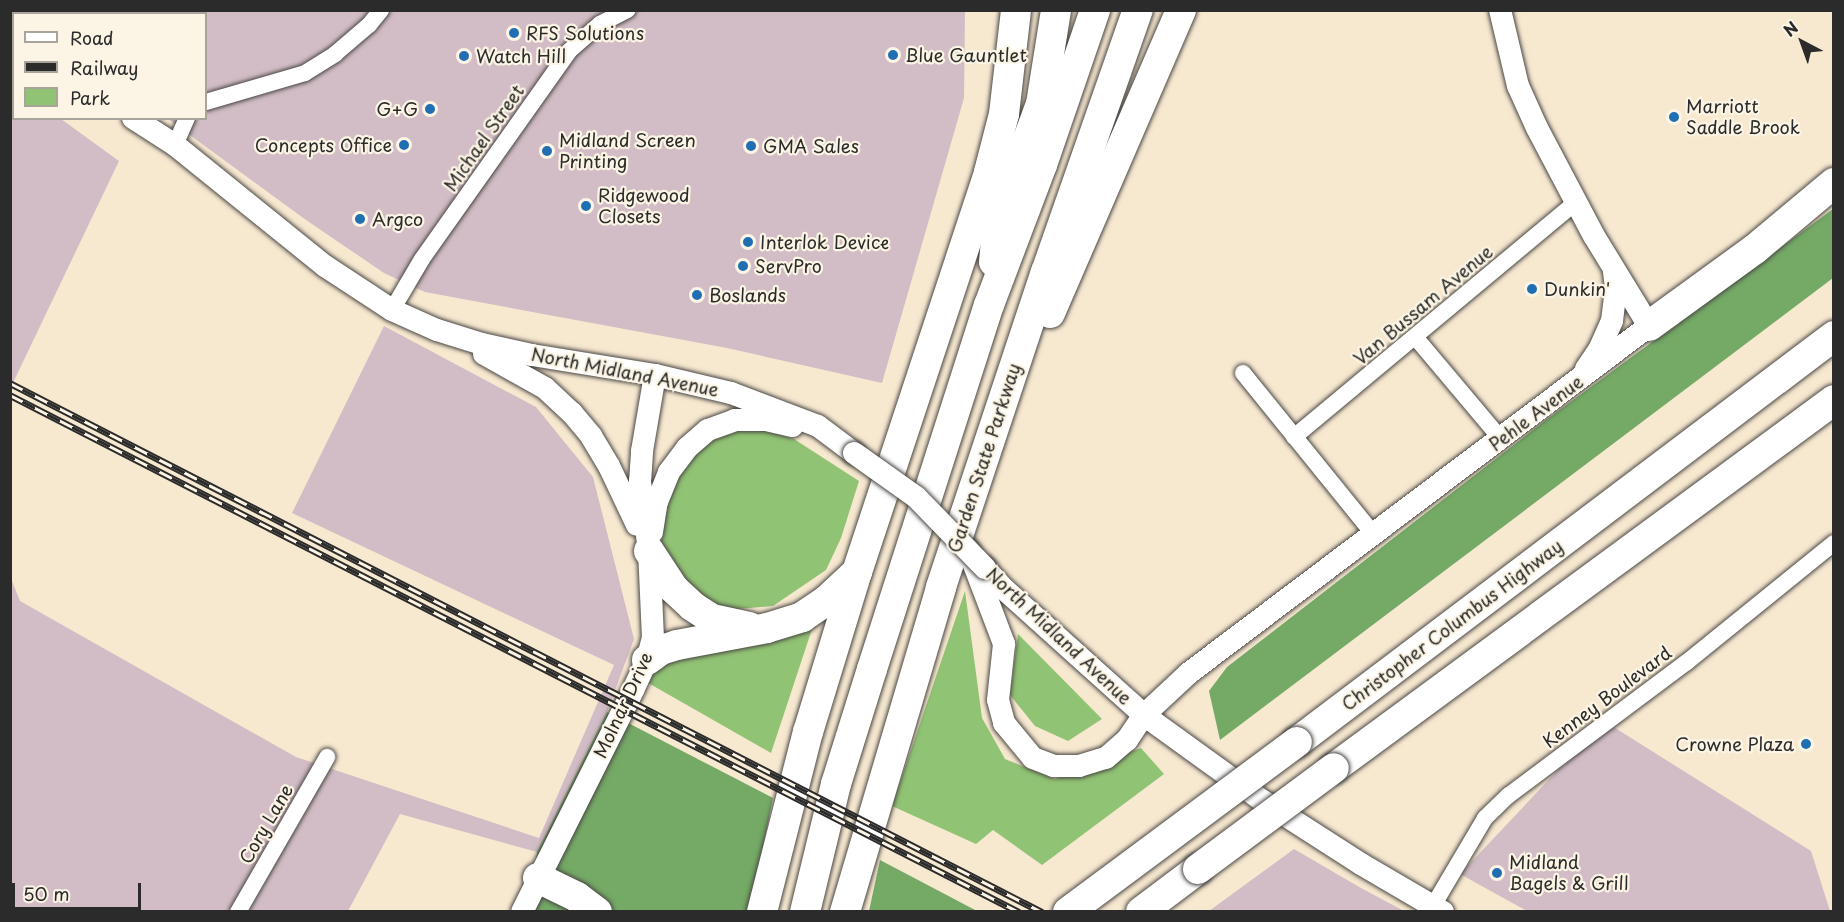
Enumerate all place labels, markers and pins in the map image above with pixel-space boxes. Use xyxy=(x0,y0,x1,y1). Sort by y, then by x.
place label: RFS Solutions xyxy=(526,22,646,44)
marker: RFS Solutions xyxy=(507,26,521,40)
place label: Blue Gauntlet xyxy=(905,44,1028,66)
place label: Watch Hill xyxy=(476,45,566,67)
marker: Blue Gauntlet xyxy=(886,48,900,62)
marker: Watch Hill xyxy=(457,49,471,63)
place label: Marriott Saddle Brook xyxy=(1686,96,1802,138)
place label: G+G xyxy=(376,98,418,120)
marker: G+G xyxy=(423,102,437,116)
marker: Marriott Saddle Brook xyxy=(1667,110,1681,124)
place label: Midland Screen Printing xyxy=(559,130,695,172)
place label: Concepts Office xyxy=(254,134,392,156)
place label: GMA Sales xyxy=(763,135,860,157)
marker: Concepts Office xyxy=(397,138,411,152)
marker: GMA Sales xyxy=(744,139,758,153)
marker: Midland Screen Printing xyxy=(540,144,554,158)
place label: Ridgewood Closets xyxy=(598,185,690,228)
marker: Ridgewood Closets xyxy=(579,199,593,213)
place label: Argco xyxy=(372,208,423,230)
marker: Argco xyxy=(353,212,367,226)
place label: Interlok Device xyxy=(760,231,890,253)
marker: Interlok Device xyxy=(741,235,755,249)
place label: ServPro xyxy=(755,255,822,277)
marker: ServPro xyxy=(736,259,750,273)
place label: Dunkin' xyxy=(1544,278,1610,300)
marker: Dunkin' xyxy=(1525,282,1539,296)
place label: Boslands xyxy=(709,284,786,306)
marker: Boslands xyxy=(690,288,704,302)
place label: Crowne Plaza xyxy=(1676,733,1794,755)
marker: Crowne Plaza xyxy=(1799,737,1813,751)
place label: Midland Bagels & Grill xyxy=(1509,852,1629,894)
marker: Midland Bagels & Grill xyxy=(1490,866,1504,880)

